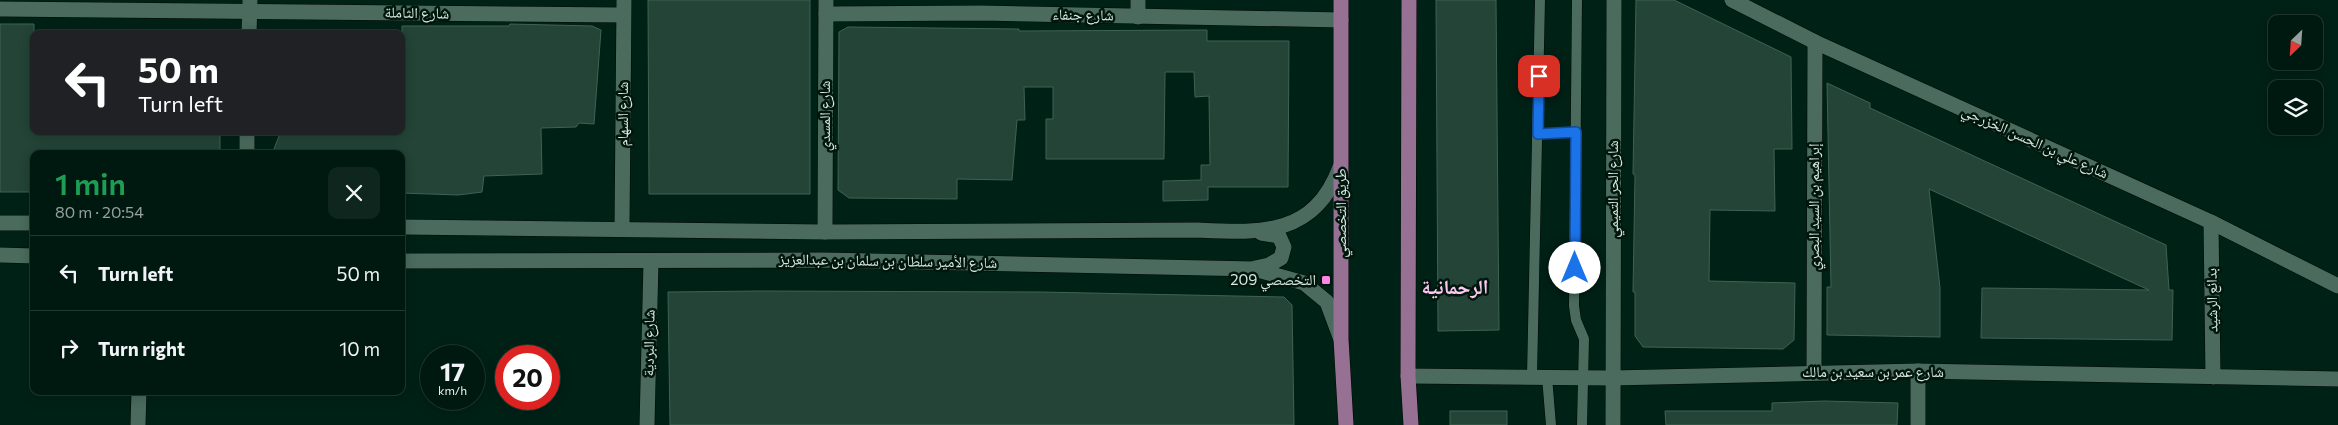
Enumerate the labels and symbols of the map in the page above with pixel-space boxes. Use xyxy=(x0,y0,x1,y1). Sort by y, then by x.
street label: شارع الثاملة xyxy=(385,2,450,24)
street label: شارع جنفاء xyxy=(1052,4,1114,26)
north arrow xyxy=(2268,15,2322,70)
pin xyxy=(1518,55,1560,97)
street label: شارع السهام xyxy=(613,81,633,146)
street label: شارع المسدي xyxy=(815,81,837,151)
street label: شارع علي بن الحسن الخزرجي xyxy=(1958,101,2112,185)
street label: شارع الحر التميمي xyxy=(1603,140,1625,238)
street label: إبراهيم بن السيد البصري xyxy=(1804,143,1826,271)
street label: طريق التخصصي xyxy=(1331,168,1353,258)
position arrow xyxy=(1548,241,1600,293)
street label: شارع الأمير سلطان بن سلمان بن عبدالعزيز xyxy=(778,249,997,273)
street label: بدائع الرشيد xyxy=(2201,268,2223,332)
place label: التخصصي 209 xyxy=(1230,270,1316,292)
marker: التخصصي 209 xyxy=(1320,274,1332,286)
district label: الرحمانية xyxy=(1422,274,1488,299)
street label: شارع البردية xyxy=(638,309,660,377)
speed limit sign: 20 xyxy=(495,345,560,410)
street label: شارع عمر بن سعيد بن مالك xyxy=(1802,362,1944,382)

